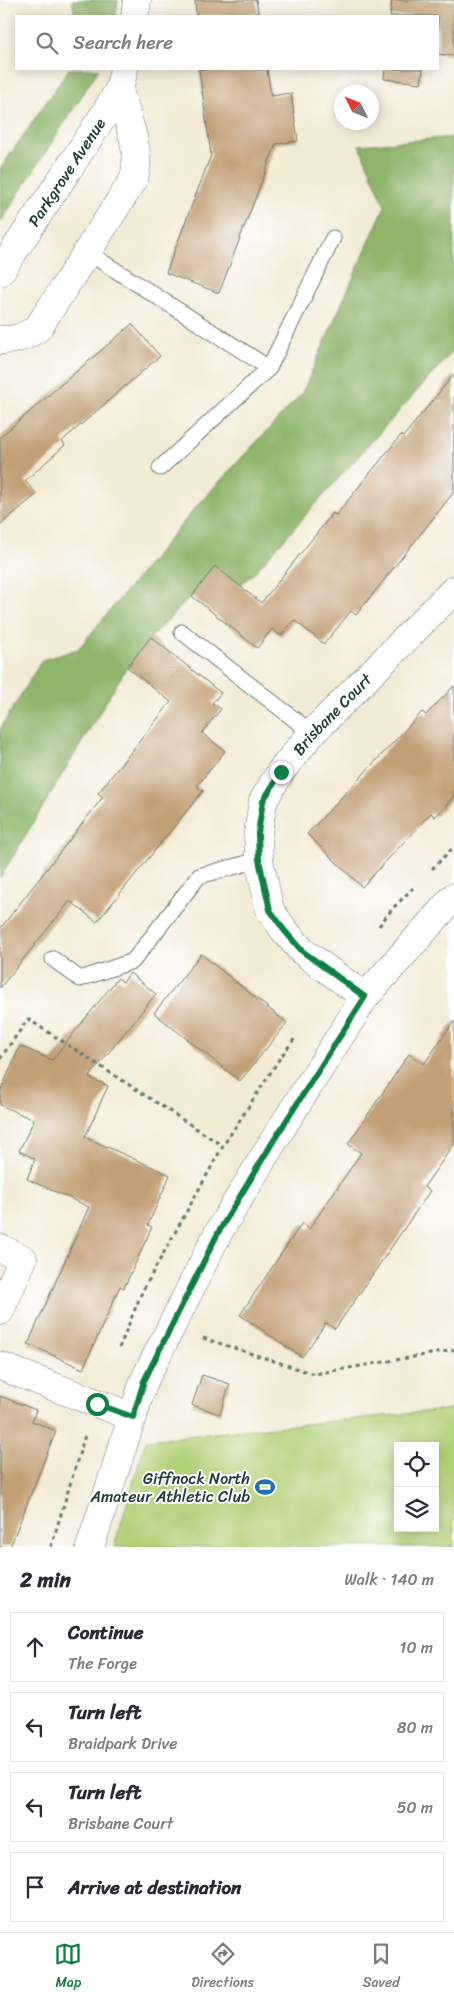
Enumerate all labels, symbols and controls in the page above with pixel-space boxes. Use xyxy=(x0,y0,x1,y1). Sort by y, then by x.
search box xyxy=(15,15,439,70)
text: Search here xyxy=(73,26,173,59)
icon: search xyxy=(33,29,61,57)
north arrow xyxy=(334,85,379,130)
street label: Parkgrove Avenue xyxy=(19,111,113,233)
street label: Brisbane Court xyxy=(285,666,379,762)
route end xyxy=(270,761,293,784)
route start xyxy=(86,1393,109,1416)
map controls xyxy=(394,1442,439,1532)
button: locate xyxy=(394,1442,439,1487)
place label: Giffnock North Amateur Athletic Club xyxy=(90,1464,250,1511)
sports icon: Giffnock North Amateur Athletic Club xyxy=(254,1476,276,1498)
button: layers xyxy=(394,1487,439,1532)
text: 2 min xyxy=(20,1561,71,1599)
text: Walk · 140 m xyxy=(345,1565,434,1594)
text: Continue xyxy=(68,1616,144,1649)
icon: ahead xyxy=(21,1633,49,1661)
text: 10 m xyxy=(400,1633,433,1662)
text: The Forge xyxy=(68,1649,137,1678)
text: Turn left xyxy=(68,1696,141,1729)
icon: left xyxy=(21,1713,49,1741)
text: 80 m xyxy=(397,1713,433,1742)
text: Braidpark Drive xyxy=(68,1729,177,1758)
text: Turn left xyxy=(68,1776,141,1809)
icon: left xyxy=(21,1793,49,1821)
text: 50 m xyxy=(397,1793,433,1822)
text: Brisbane Court xyxy=(68,1809,173,1838)
text: Arrive at destination xyxy=(68,1871,241,1904)
icon: arrive xyxy=(21,1873,49,1901)
tab: Map xyxy=(54,1940,82,1995)
tab: Directions xyxy=(191,1940,254,1995)
tab: Saved xyxy=(363,1940,400,1995)

